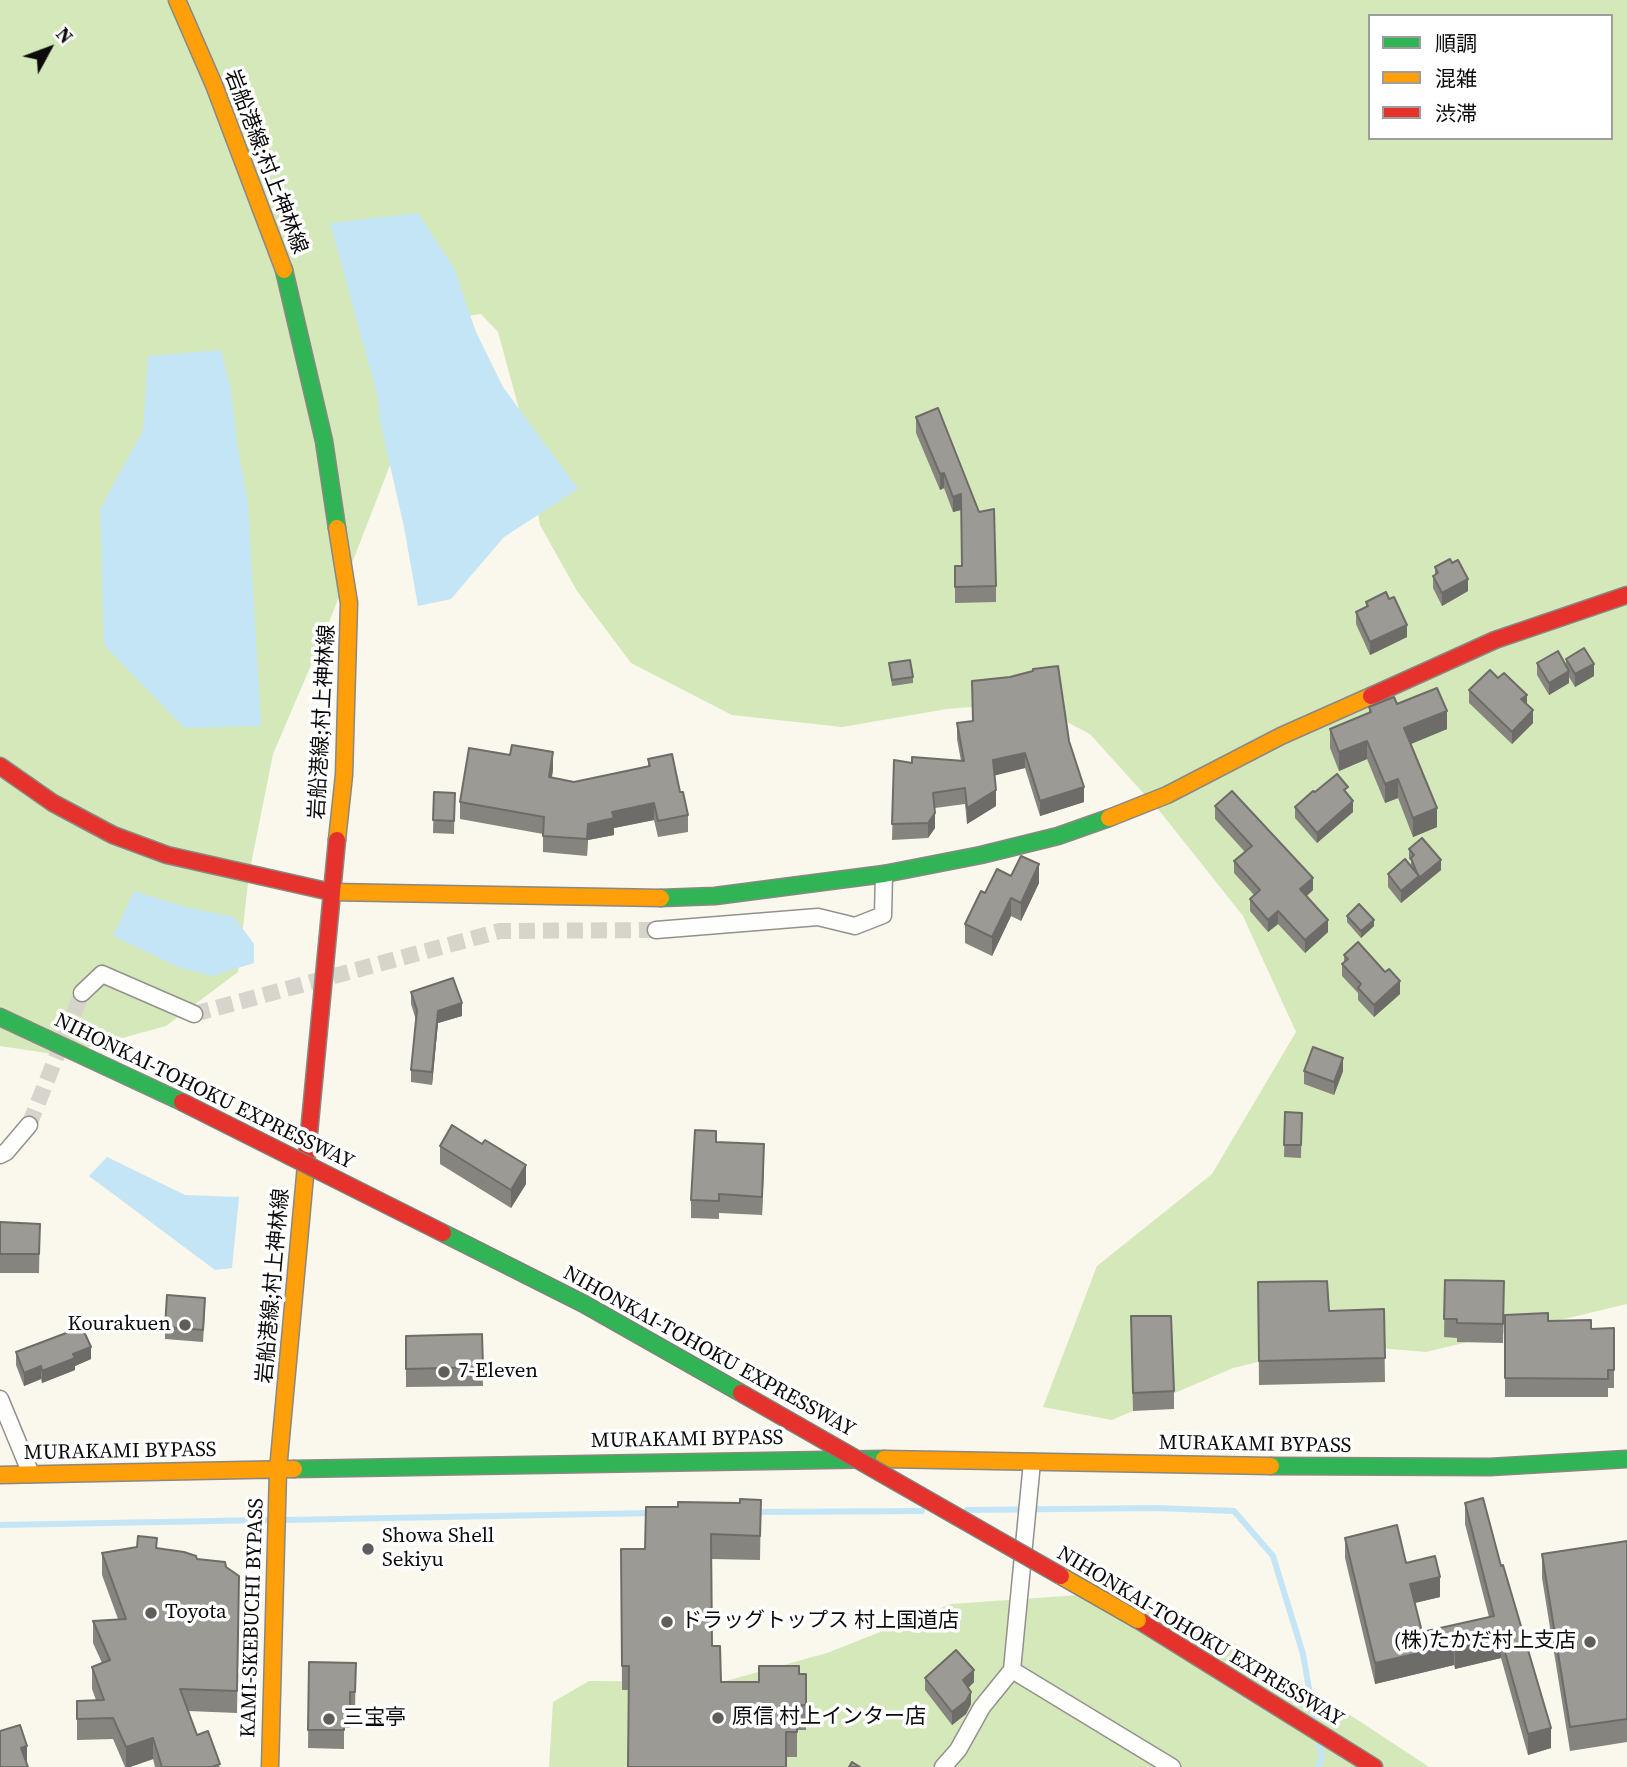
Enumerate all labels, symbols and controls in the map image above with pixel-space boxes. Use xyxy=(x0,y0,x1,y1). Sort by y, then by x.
north arrow xyxy=(14,14,84,84)
legend xyxy=(1368,14,1613,140)
text: N xyxy=(50,21,79,49)
text: 順調 xyxy=(1435,29,1477,58)
text: 混雑 xyxy=(1435,64,1477,93)
street label: 岩船港線;村上神林線 xyxy=(218,66,312,258)
text: 渋滞 xyxy=(1435,99,1477,128)
street label: 岩船港線;村上神林線 xyxy=(305,624,341,820)
street label: NIHONKAI-TOHOKU EXPRESSWAY xyxy=(50,1008,358,1176)
street label: 岩船港線;村上神林線 xyxy=(253,1188,295,1384)
street label: NIHONKAI-TOHOKU EXPRESSWAY xyxy=(559,1261,859,1443)
place label: Kourakuen xyxy=(68,1312,171,1338)
marker: Kourakuen xyxy=(177,1317,193,1333)
place label: 7-Eleven xyxy=(458,1359,538,1385)
marker: 7-Eleven xyxy=(436,1364,452,1380)
street label: MURAKAMI BYPASS xyxy=(590,1426,784,1454)
street label: MURAKAMI BYPASS xyxy=(1158,1431,1352,1459)
street label: MURAKAMI BYPASS xyxy=(23,1438,217,1466)
street label: KAMI-SKEBUCHI BYPASS xyxy=(236,1498,270,1738)
place label: Showa Shell Sekiyu xyxy=(382,1524,494,1574)
marker: Showa Shell Sekiyu xyxy=(360,1541,376,1557)
street label: NIHONKAI-TOHOKU EXPRESSWAY xyxy=(1052,1541,1348,1733)
place label: Toyota xyxy=(165,1600,227,1626)
marker: Toyota xyxy=(143,1605,159,1621)
place label: ドラッグトップス 村上国道店 xyxy=(681,1609,959,1635)
marker: ドラッグトップス 村上国道店 xyxy=(659,1614,675,1630)
place label: (株)たかだ村上支店 xyxy=(1394,1629,1576,1655)
marker: (株)たかだ村上支店 xyxy=(1582,1634,1598,1650)
place label: 原信 村上インター店 xyxy=(732,1705,926,1731)
place label: 三宝亭 xyxy=(343,1706,406,1732)
marker: 原信 村上インター店 xyxy=(710,1710,726,1726)
marker: 三宝亭 xyxy=(321,1711,337,1727)

